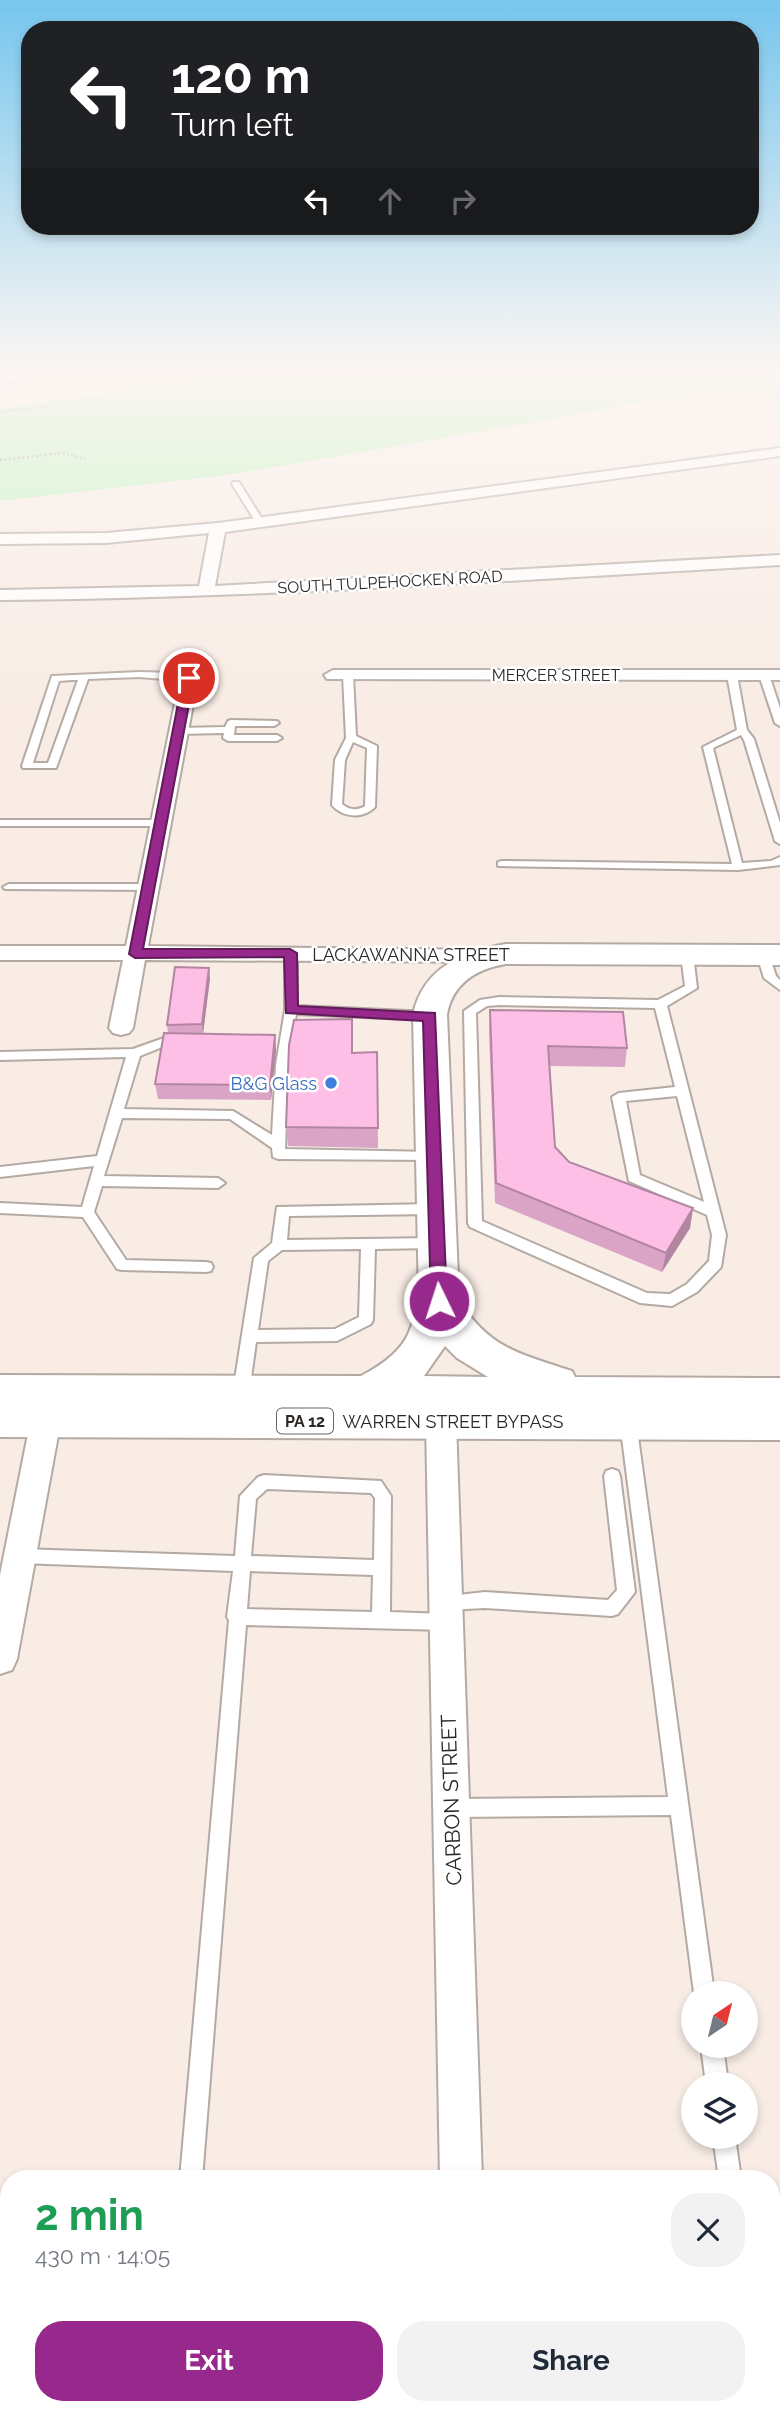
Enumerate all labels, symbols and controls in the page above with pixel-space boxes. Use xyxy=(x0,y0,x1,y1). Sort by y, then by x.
text: 120 m xyxy=(171,47,310,104)
icon: left xyxy=(56,49,147,140)
text: Turn left xyxy=(171,106,293,143)
icon: left xyxy=(298,182,336,220)
icon: ahead xyxy=(371,182,409,220)
icon: right xyxy=(444,182,482,220)
street label: SOUTH TULPEHOCKEN ROAD xyxy=(277,567,503,597)
pin xyxy=(159,648,219,708)
icon: arrive xyxy=(170,659,208,697)
street label: MERCER STREET xyxy=(492,666,621,685)
street label: LACKAWANNA STREET xyxy=(312,944,510,965)
place label: B&G Glass xyxy=(231,1073,317,1094)
marker: B&G Glass xyxy=(323,1075,339,1091)
position arrow xyxy=(402,1264,476,1338)
road number: PA 12 xyxy=(277,1408,333,1434)
street label: WARREN STREET BYPASS xyxy=(343,1411,563,1432)
street label: CARBON STREET xyxy=(436,1714,466,1886)
north arrow xyxy=(681,1981,758,2058)
map controls xyxy=(681,1981,758,2149)
button: layers xyxy=(681,2072,758,2149)
text: 2 min xyxy=(35,2191,144,2240)
button: close xyxy=(671,2193,745,2267)
text: 430 m · 14:05 xyxy=(35,2242,170,2269)
button: Exit xyxy=(35,2321,383,2401)
button: Share xyxy=(397,2321,745,2401)

